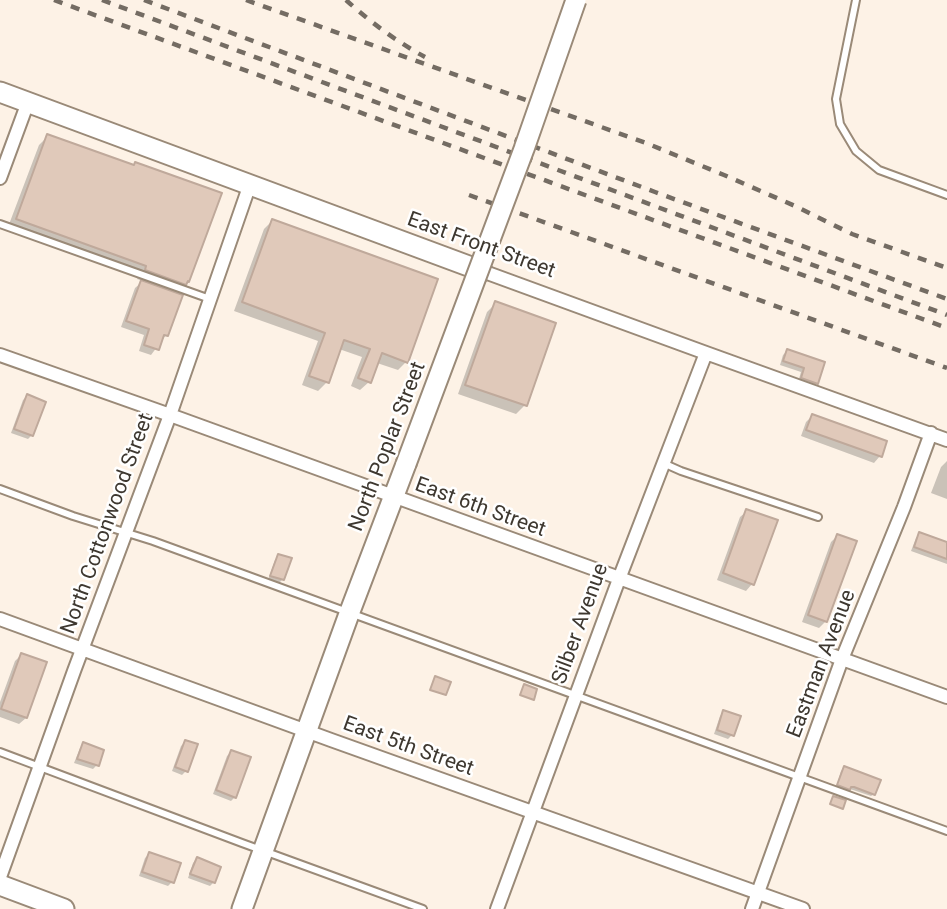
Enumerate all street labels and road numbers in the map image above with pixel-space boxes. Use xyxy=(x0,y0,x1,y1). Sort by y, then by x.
street label: East Front Street xyxy=(404,208,558,284)
street label: North Poplar Street xyxy=(344,359,432,535)
street label: North Cottonwood Street xyxy=(56,410,160,638)
street label: East 6th Street xyxy=(411,473,549,543)
street label: Silber Avenue xyxy=(548,560,614,688)
street label: Eastman Avenue xyxy=(782,586,862,742)
street label: East 5th Street xyxy=(339,712,477,782)

